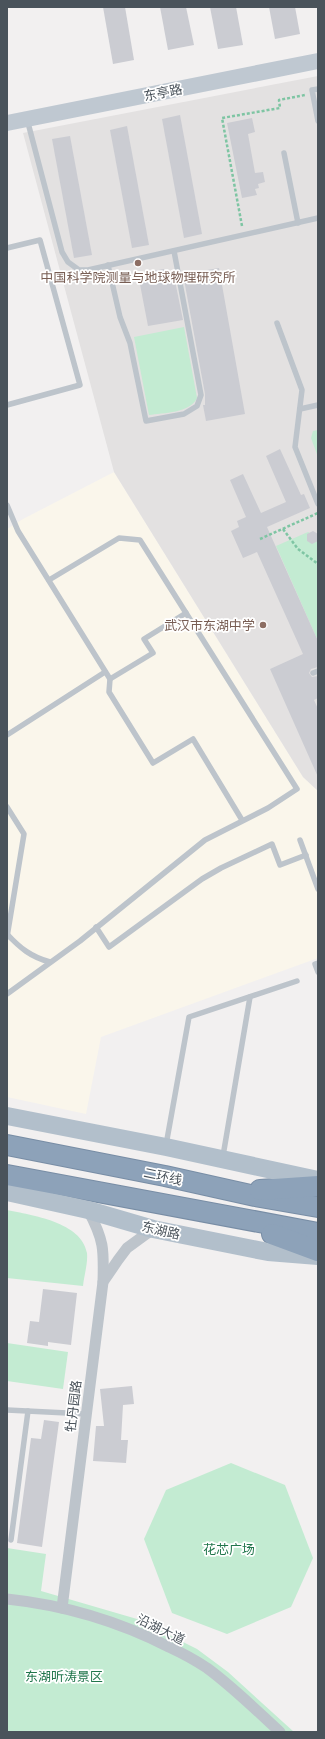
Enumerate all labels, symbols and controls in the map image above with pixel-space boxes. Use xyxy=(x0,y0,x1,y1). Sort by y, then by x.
street label: 东亭路 xyxy=(142,80,184,105)
marker: 中国科学院测量与地球物理研究所 xyxy=(133,258,143,268)
place label: 中国科学院测量与地球物理研究所 xyxy=(40,269,236,286)
place label: 武汉市东湖中学 xyxy=(164,617,255,634)
marker: 武汉市东湖中学 xyxy=(258,620,268,630)
street label: 二环线 xyxy=(142,1164,184,1189)
street label: 东湖路 xyxy=(140,1218,182,1243)
street label: 牡丹园路 xyxy=(62,1379,85,1433)
park label: 花芯广场 xyxy=(203,1541,255,1558)
street label: 沿湖大道 xyxy=(134,1610,188,1648)
park label: 东湖听涛景区 xyxy=(25,1668,103,1685)

